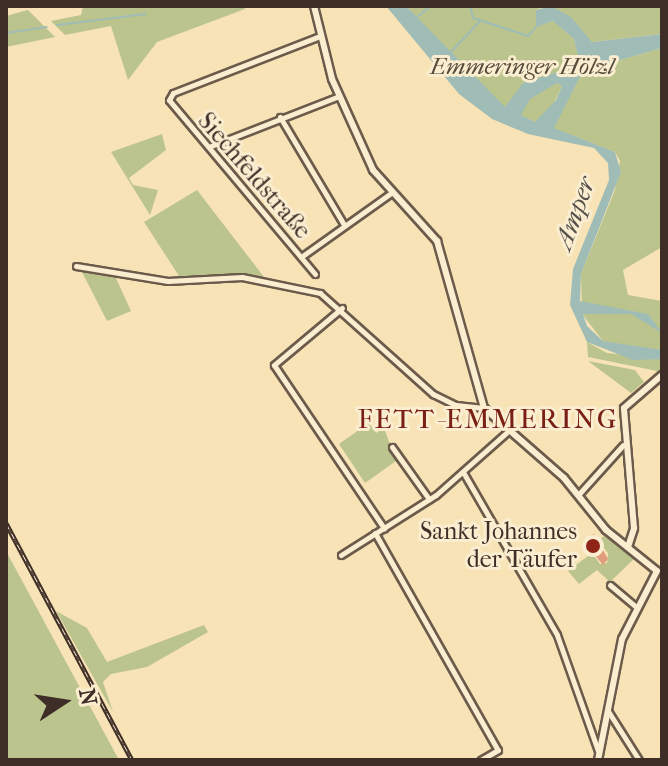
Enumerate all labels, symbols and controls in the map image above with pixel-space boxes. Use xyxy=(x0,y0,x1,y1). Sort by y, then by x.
park label: Emmeringer Hölzl xyxy=(430,53,614,81)
street label: Siechfeldstraße xyxy=(191,107,317,245)
water label: Amper xyxy=(548,173,602,253)
district label: FETT-EMMERING xyxy=(357,402,619,436)
place label: Sankt Johannes der Täufer xyxy=(420,518,577,574)
marker: Sankt Johannes der Täufer xyxy=(584,537,602,555)
north arrow xyxy=(24,662,104,742)
text: N xyxy=(73,686,102,708)

